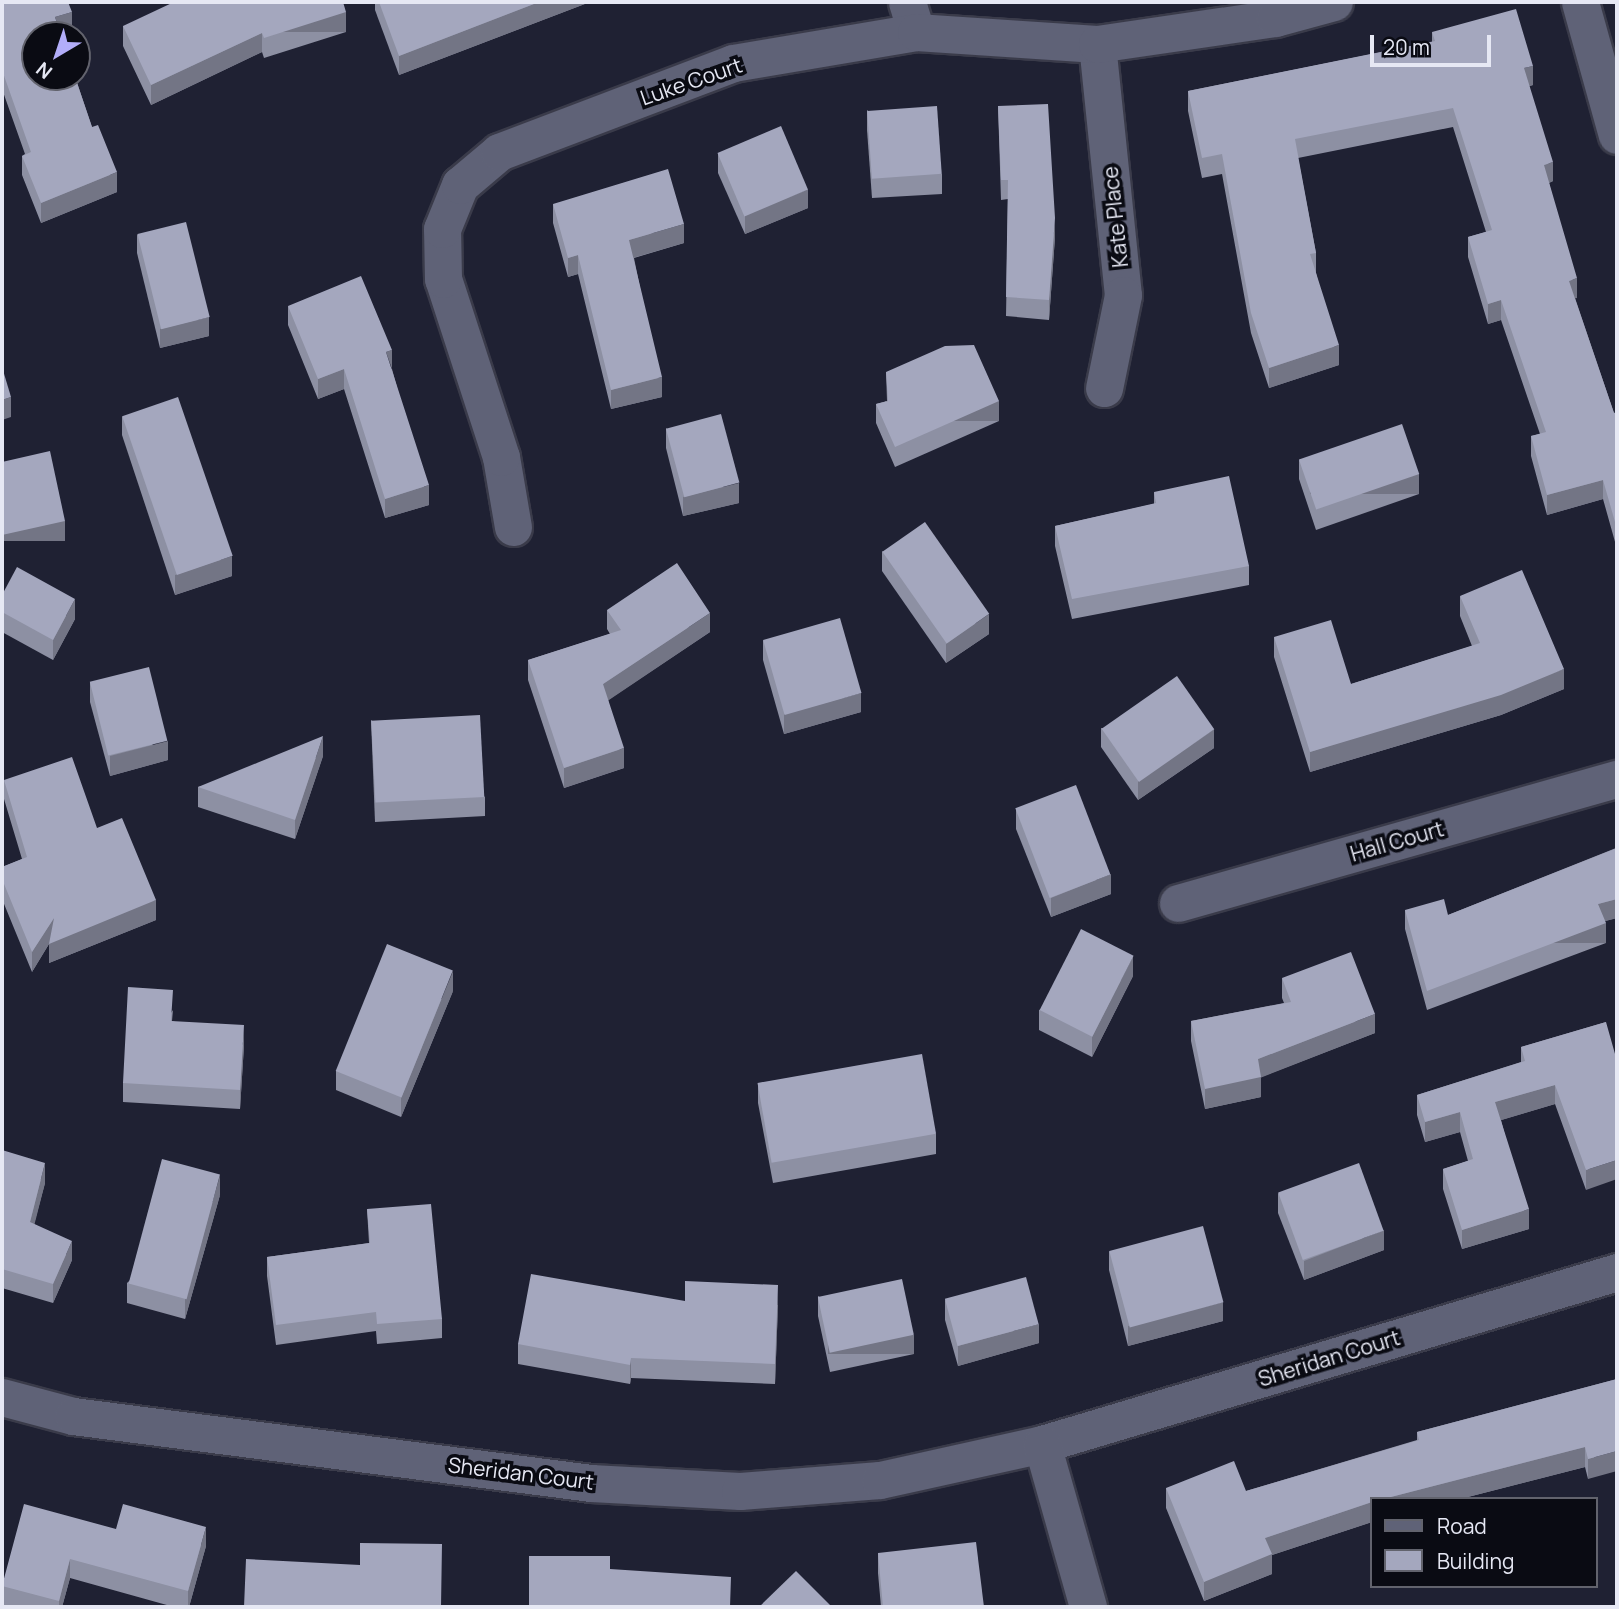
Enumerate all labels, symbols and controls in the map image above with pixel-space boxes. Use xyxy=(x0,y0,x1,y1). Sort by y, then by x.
north arrow xyxy=(21,21,91,91)
scale bar xyxy=(1374,21,1495,65)
text: 20 m xyxy=(1383,33,1430,61)
street label: Luke Court xyxy=(637,52,745,110)
text: N xyxy=(31,56,58,85)
street label: Kate Place xyxy=(1097,165,1133,269)
street label: Hall Court xyxy=(1347,816,1447,866)
street label: Sheridan Court xyxy=(1255,1324,1403,1392)
street label: Sheridan Court xyxy=(447,1452,595,1494)
legend xyxy=(1370,1497,1598,1588)
text: Road xyxy=(1437,1512,1487,1540)
text: Building xyxy=(1437,1547,1514,1575)

